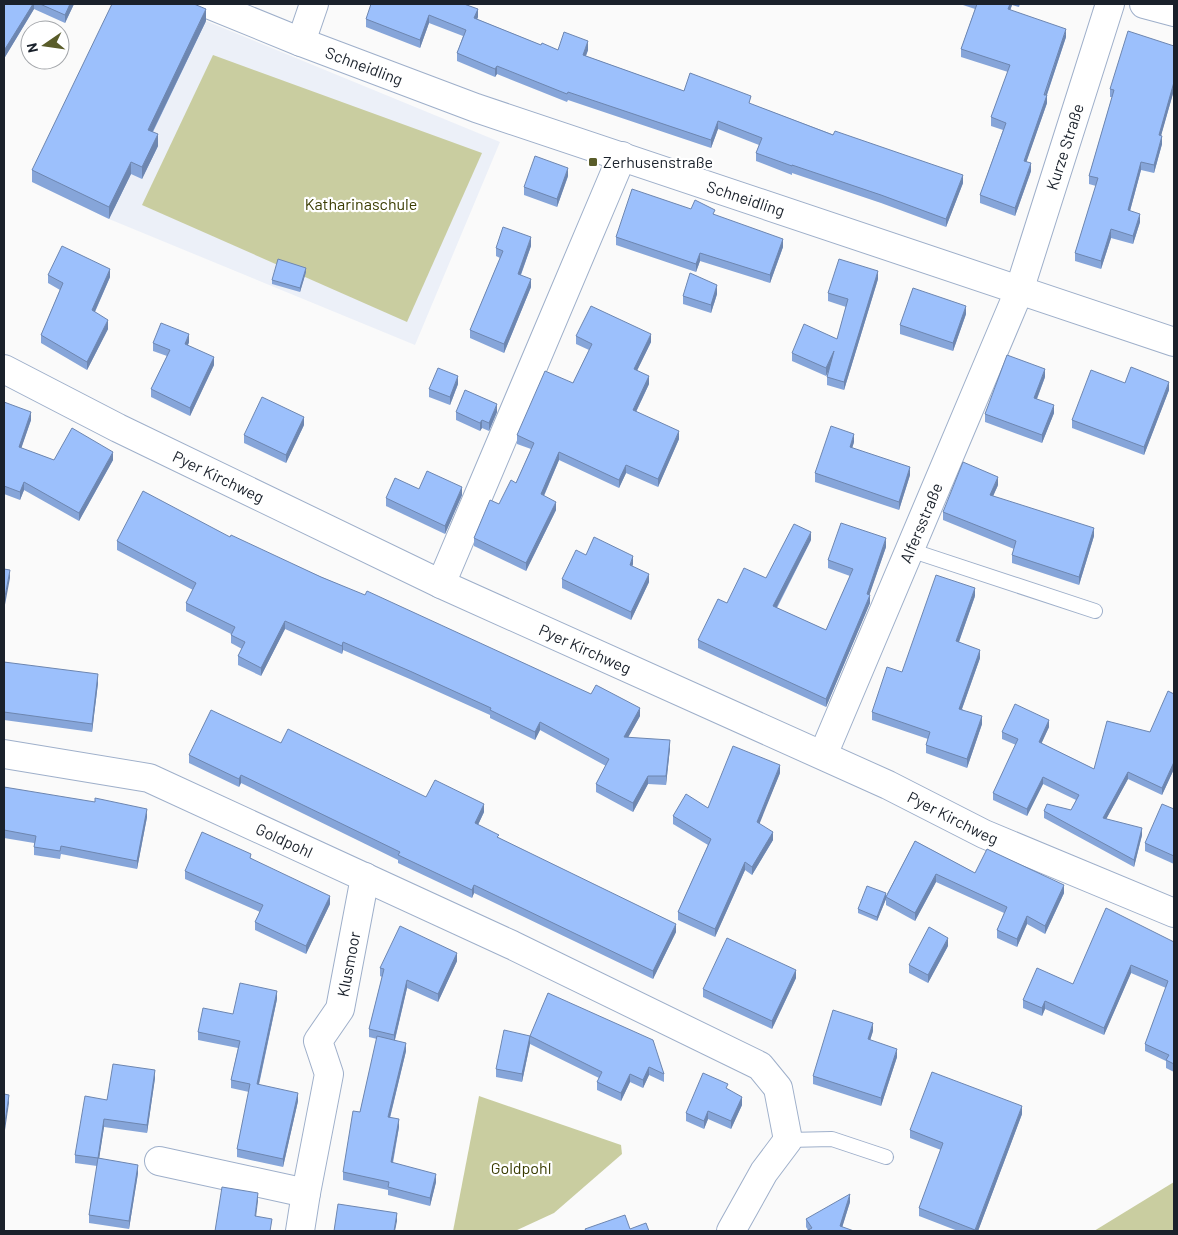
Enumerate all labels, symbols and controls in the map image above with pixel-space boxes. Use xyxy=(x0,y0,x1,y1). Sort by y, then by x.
north arrow xyxy=(20,20,70,70)
text: N xyxy=(23,42,41,54)
street label: Schneidling xyxy=(323,42,406,89)
street label: Kurze Straße xyxy=(1042,101,1087,192)
place label: Zerhusenstraße xyxy=(603,152,713,171)
marker: Zerhusenstraße xyxy=(587,156,599,168)
street label: Schneidling xyxy=(704,176,787,220)
park label: Katharinaschule xyxy=(305,194,417,213)
street label: Pyer Kirchweg xyxy=(170,446,267,506)
street label: Alfersstraße xyxy=(895,480,946,566)
street label: Pyer Kirchweg xyxy=(536,619,634,677)
street label: Pyer Kirchweg xyxy=(905,787,1001,848)
street label: Goldpohl xyxy=(253,819,316,861)
street label: Klusmoor xyxy=(333,930,364,998)
park label: Goldpohl xyxy=(491,1158,551,1177)

